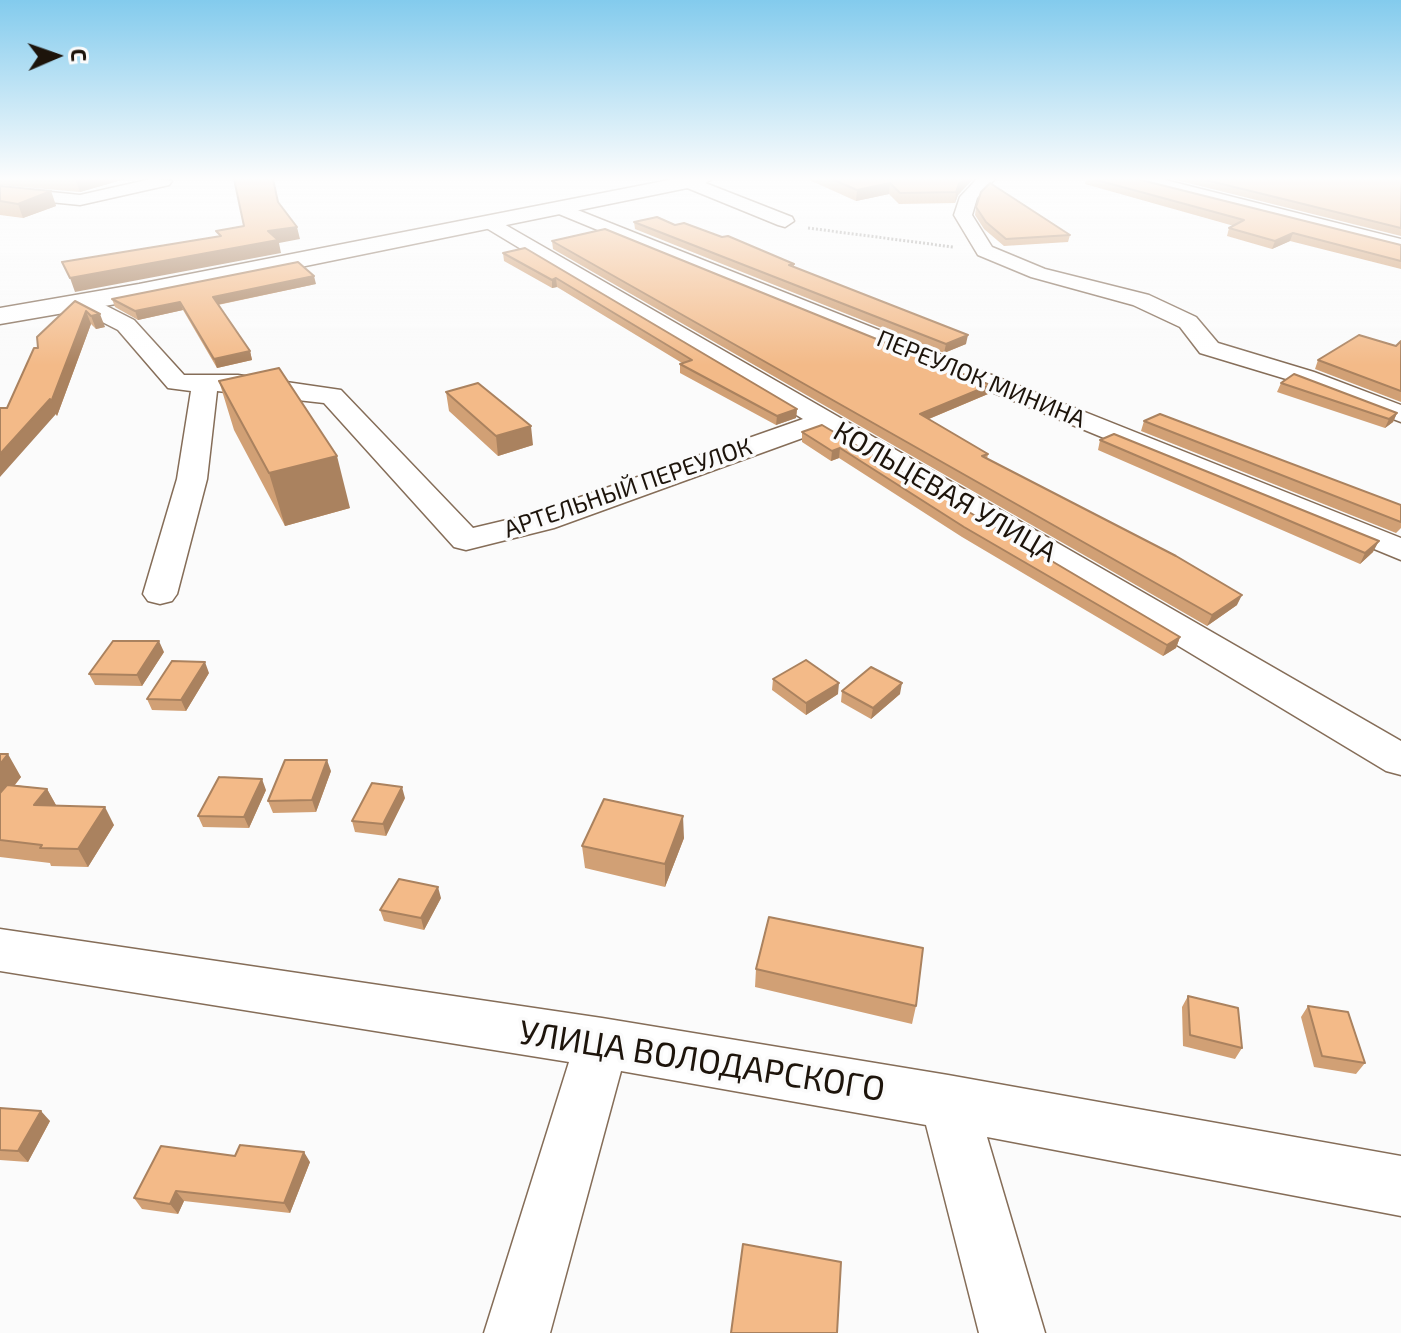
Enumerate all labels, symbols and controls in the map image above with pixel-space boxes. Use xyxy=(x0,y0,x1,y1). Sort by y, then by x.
north arrow xyxy=(16,16,96,96)
text: С xyxy=(67,48,93,62)
street label: ПЕРЕУЛОК МИНИНА xyxy=(873,324,1089,434)
street label: КОЛЬЦЕВАЯ УЛИЦА xyxy=(828,414,1062,570)
street label: АРТЕЛЬНЫЙ ПЕРЕУЛОК xyxy=(500,432,756,544)
street label: УЛИЦА ВОЛОДАРСКОГО xyxy=(516,1012,888,1110)

